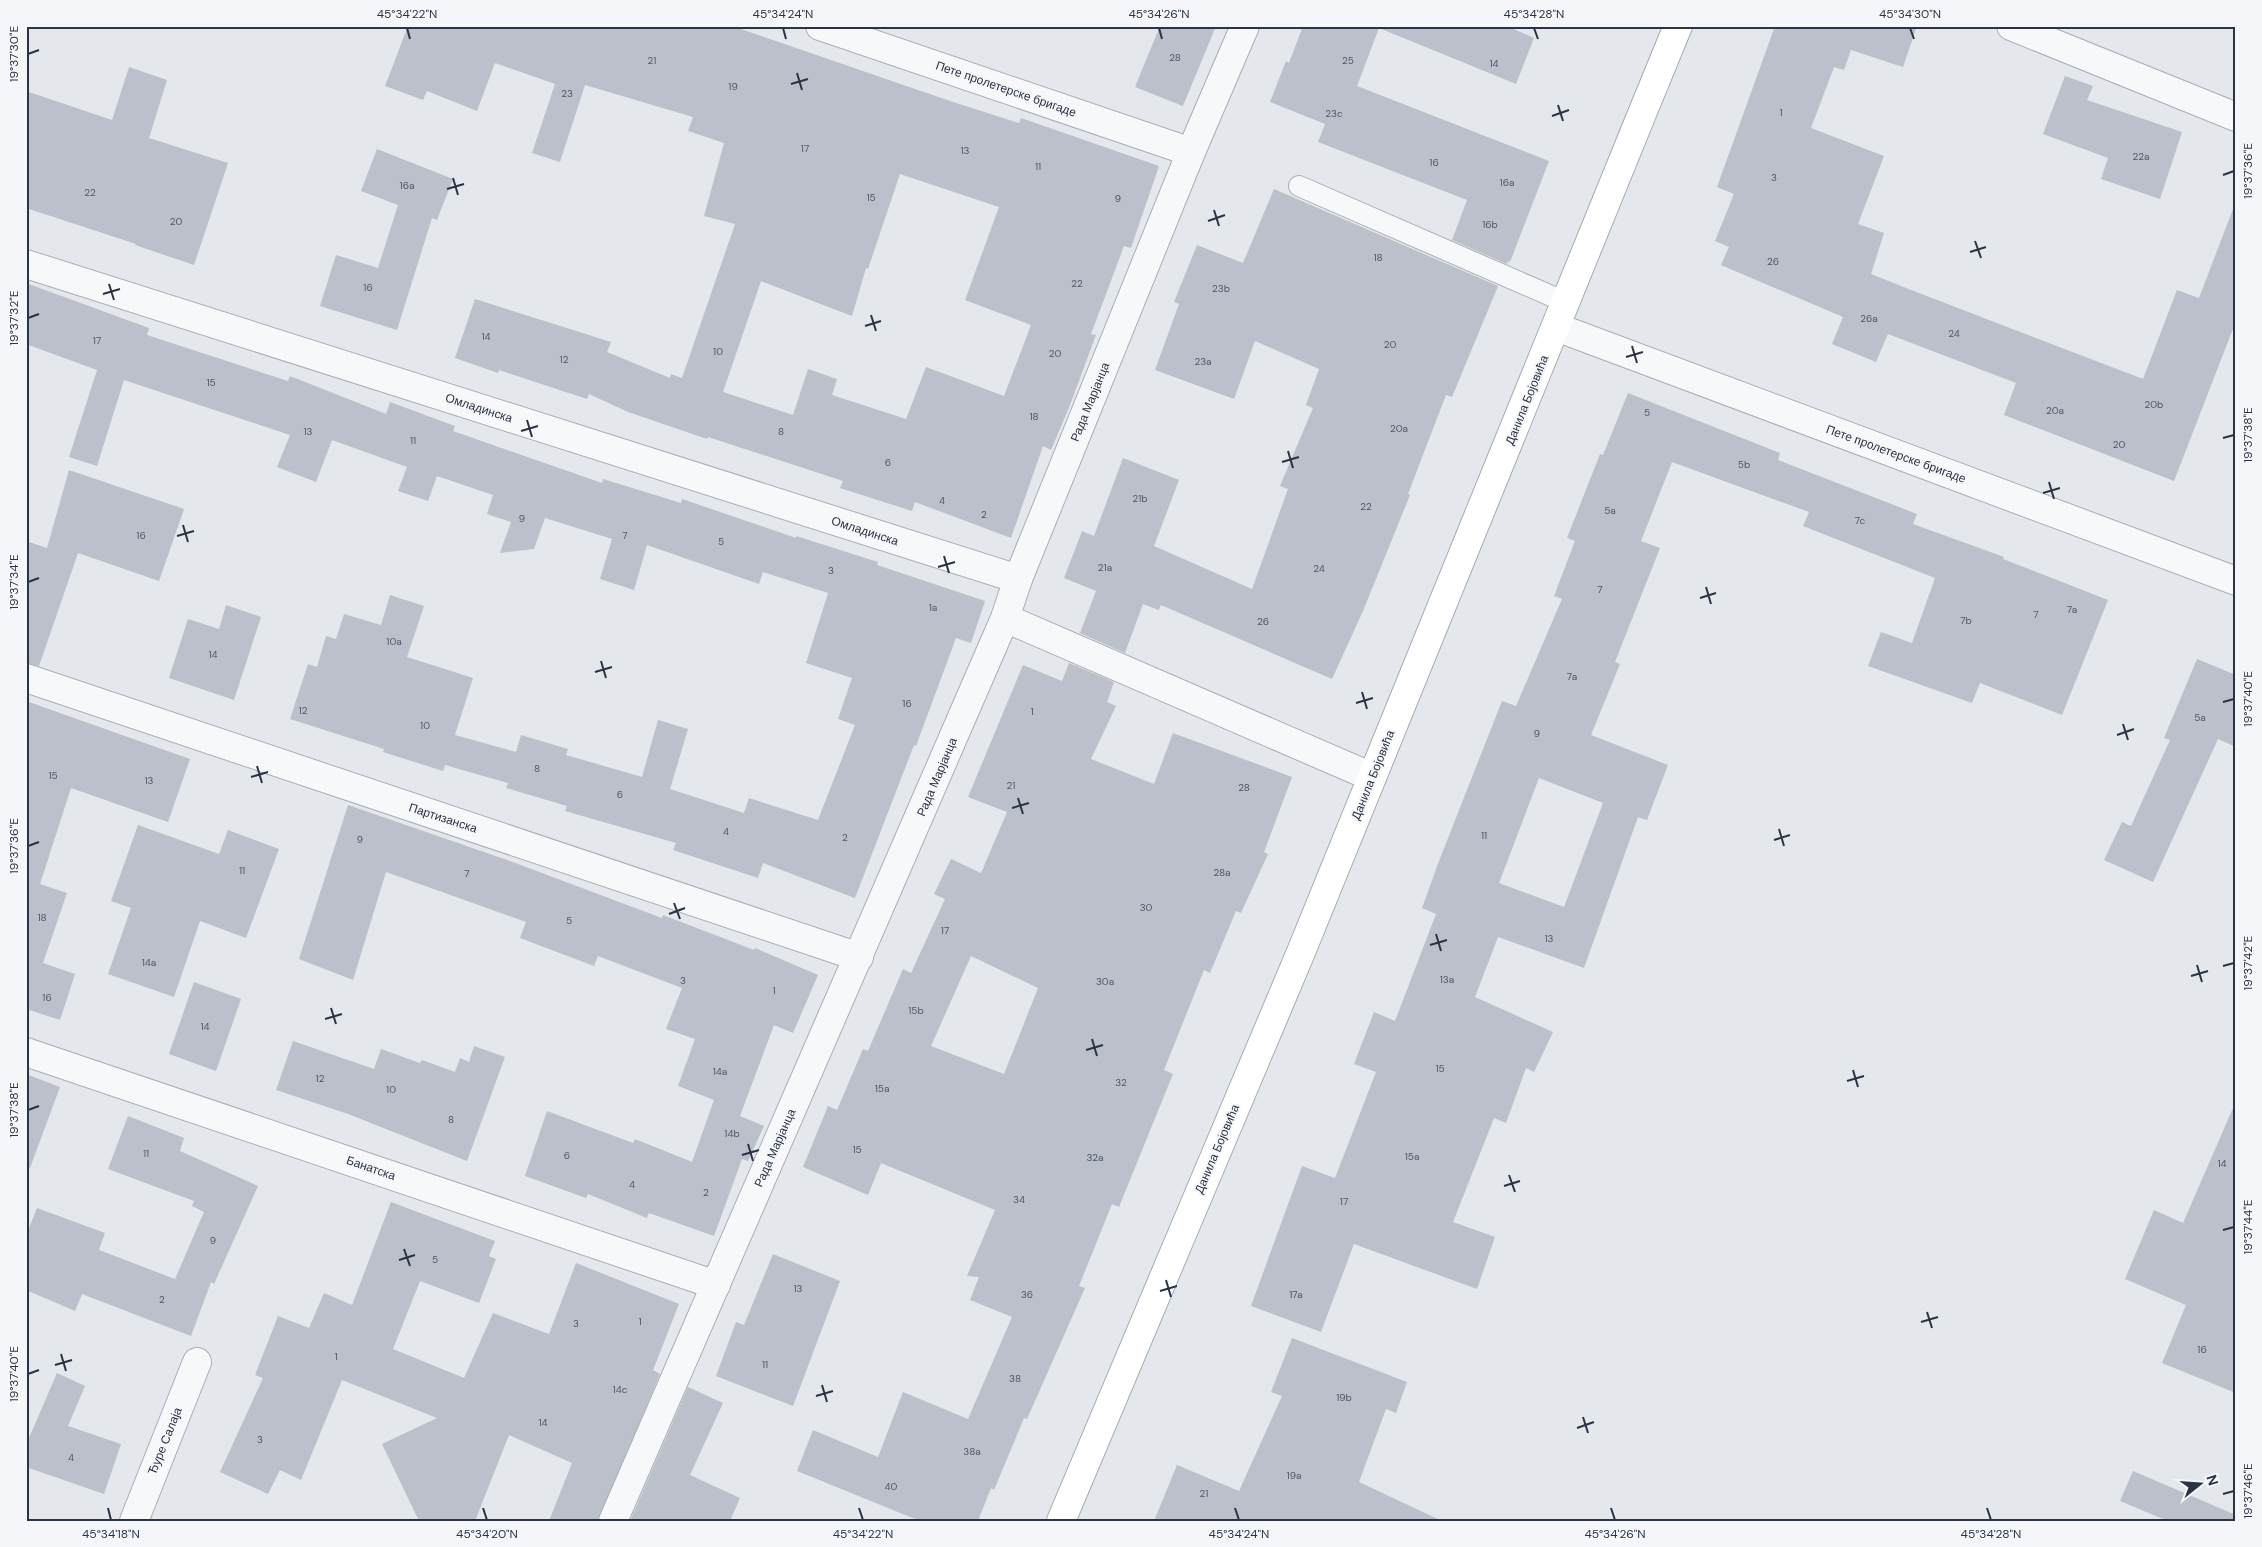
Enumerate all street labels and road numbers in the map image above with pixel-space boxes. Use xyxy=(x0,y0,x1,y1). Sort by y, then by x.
street label: Пете пролетерске бригаде xyxy=(934,57,1079,121)
street label: Данила Бојовића xyxy=(1502,353,1552,447)
street label: Рада Марјанца xyxy=(1067,360,1113,444)
street label: Омладинска xyxy=(443,390,515,426)
street label: Пете пролетерске бригаде xyxy=(1824,421,1968,487)
street label: Омладинска xyxy=(829,513,901,549)
street label: Данила Бојовића xyxy=(1348,728,1398,822)
street label: Рада Марјанца xyxy=(913,735,961,819)
street label: Партизанска xyxy=(407,799,479,837)
street label: Данила Бојовића xyxy=(1191,1102,1243,1196)
street label: Рада Марјанца xyxy=(751,1106,800,1190)
street label: Банатска xyxy=(344,1152,398,1184)
street label: Ђуре Салаја xyxy=(144,1405,186,1477)

